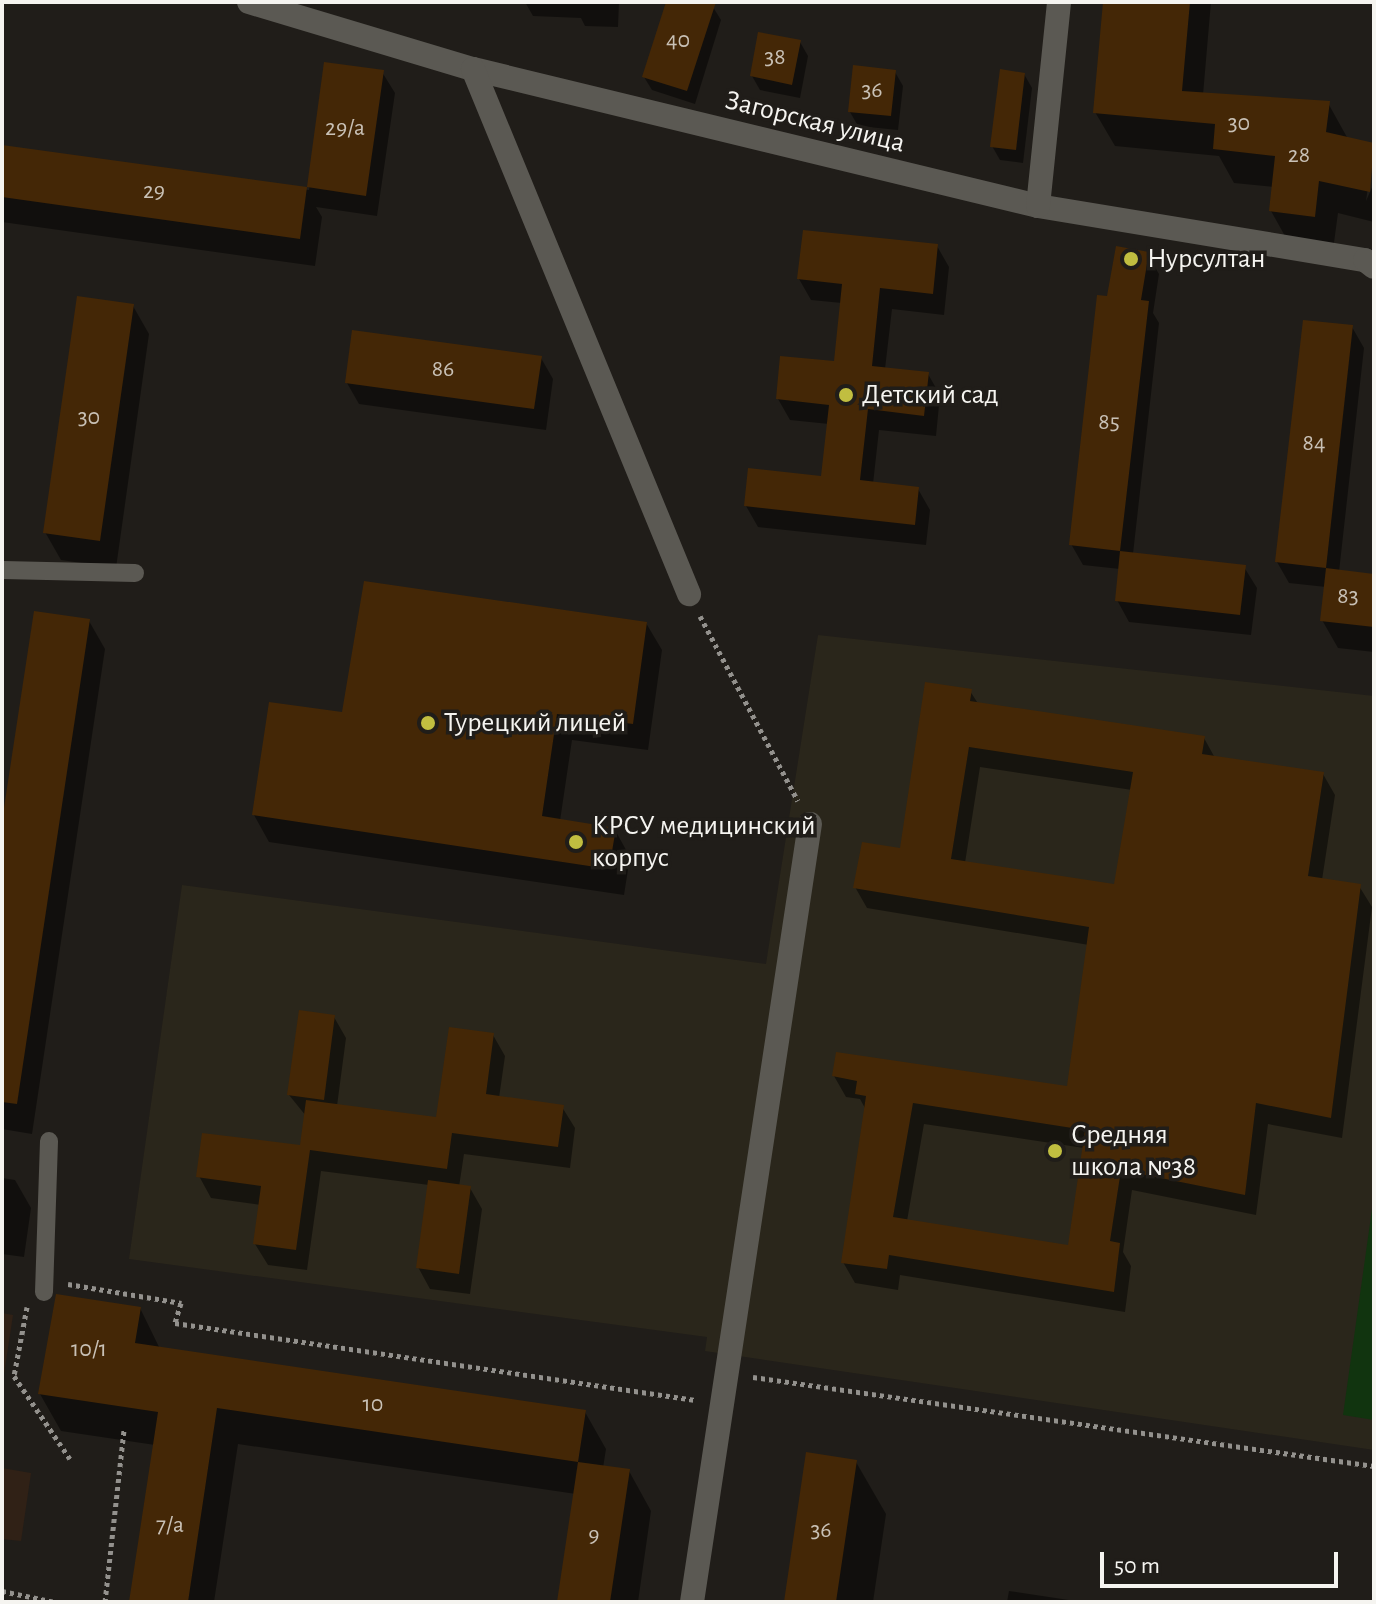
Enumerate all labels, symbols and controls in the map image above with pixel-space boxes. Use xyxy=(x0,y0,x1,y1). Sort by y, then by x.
house number: 40 xyxy=(666,27,690,55)
house number: 38 xyxy=(764,44,786,72)
house number: 36 xyxy=(861,77,883,105)
street label: Загорская улица xyxy=(722,83,908,161)
house number: 30 xyxy=(1228,110,1250,138)
house number: 29/а xyxy=(325,115,365,143)
house number: 28 xyxy=(1288,142,1310,170)
house number: 29 xyxy=(143,178,165,206)
place label: Нурсултан xyxy=(1147,242,1266,276)
marker: Нурсултан xyxy=(1122,250,1140,268)
house number: 86 xyxy=(432,356,454,384)
place label: Детский сад xyxy=(862,378,999,412)
marker: Детский сад xyxy=(837,386,855,404)
house number: 30 xyxy=(78,404,100,432)
house number: 85 xyxy=(1098,409,1120,437)
house number: 84 xyxy=(1303,430,1325,458)
house number: 83 xyxy=(1337,583,1359,611)
place label: Турецкий лицей xyxy=(444,706,626,740)
marker: Турецкий лицей xyxy=(419,714,437,732)
place label: КРСУ медицинский корпус xyxy=(592,809,816,875)
marker: КРСУ медицинский корпус xyxy=(567,833,585,851)
place label: Средняя школа №38 xyxy=(1071,1118,1196,1184)
marker: Средняя школа №38 xyxy=(1046,1142,1064,1160)
house number: 10/1 xyxy=(71,1336,107,1364)
house number: 10 xyxy=(363,1391,383,1419)
house number: 7/а xyxy=(156,1512,184,1540)
house number: 36 xyxy=(810,1517,832,1545)
house number: 9 xyxy=(588,1522,600,1550)
scale bar xyxy=(1104,1536,1342,1586)
text: 50 m xyxy=(1114,1554,1160,1578)

